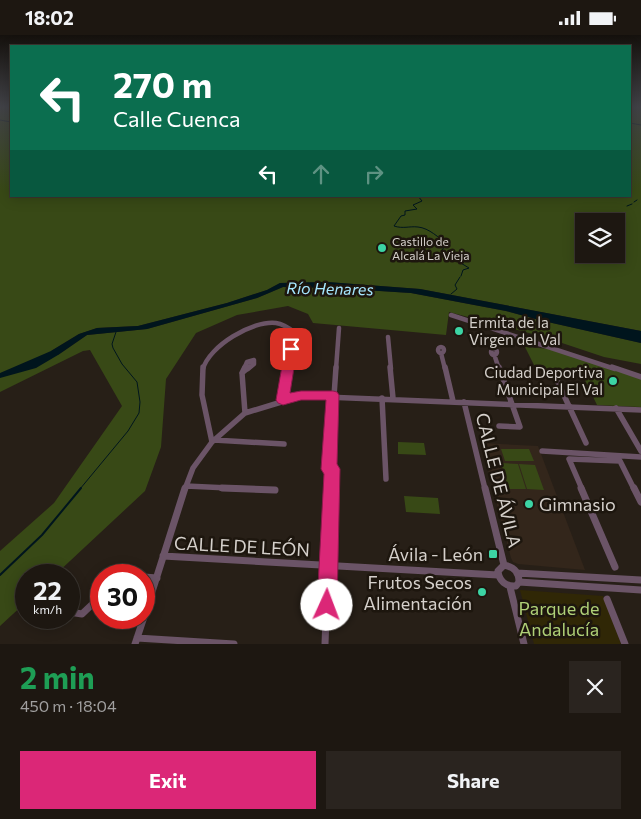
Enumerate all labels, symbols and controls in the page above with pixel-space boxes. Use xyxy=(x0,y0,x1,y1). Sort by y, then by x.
text: 18:02 xyxy=(25,6,74,29)
text: 270 m xyxy=(113,62,212,105)
icon: left xyxy=(30,65,95,130)
text: Calle Cuenca xyxy=(113,105,241,132)
icon: left xyxy=(254,160,282,188)
icon: ahead xyxy=(307,160,335,188)
icon: right xyxy=(360,160,388,188)
map controls xyxy=(575,213,625,263)
button: layers xyxy=(575,213,625,263)
place label: Castillo de Alcalá La Vieja xyxy=(392,234,470,262)
marker: Castillo de Alcalá La Vieja xyxy=(376,242,388,254)
water label: Río Henares xyxy=(286,278,374,298)
place label: Ermita de la Virgen del Val xyxy=(469,313,561,348)
marker: Ermita de la Virgen del Val xyxy=(453,325,465,337)
pin xyxy=(270,328,312,370)
icon: arrive xyxy=(277,335,305,363)
place label: Ciudad Deportiva Municipal El Val xyxy=(484,363,603,398)
marker: Ciudad Deportiva Municipal El Val xyxy=(607,375,619,387)
street label: CALLE DE ÁVILA xyxy=(472,410,526,550)
place label: Gimnasio xyxy=(539,493,616,515)
marker: Gimnasio xyxy=(523,498,535,510)
street label: CALLE DE LEÓN xyxy=(173,531,311,561)
place label: Ávila - León xyxy=(388,543,483,565)
marker: Ávila - León xyxy=(487,548,499,560)
speed limit sign: 30 xyxy=(90,564,155,629)
place label: Frutos Secos Alimentación xyxy=(363,571,472,614)
text: 22 xyxy=(33,575,62,605)
position arrow xyxy=(300,578,352,630)
marker: Frutos Secos Alimentación xyxy=(476,586,488,598)
park label: Parque de Andalucía xyxy=(519,597,600,640)
text: km/h xyxy=(33,602,62,616)
text: 2 min xyxy=(20,658,95,695)
button: close xyxy=(569,661,621,713)
text: 450 m · 18:04 xyxy=(20,696,117,715)
button: Exit xyxy=(20,751,316,809)
button: Share xyxy=(326,751,621,809)

